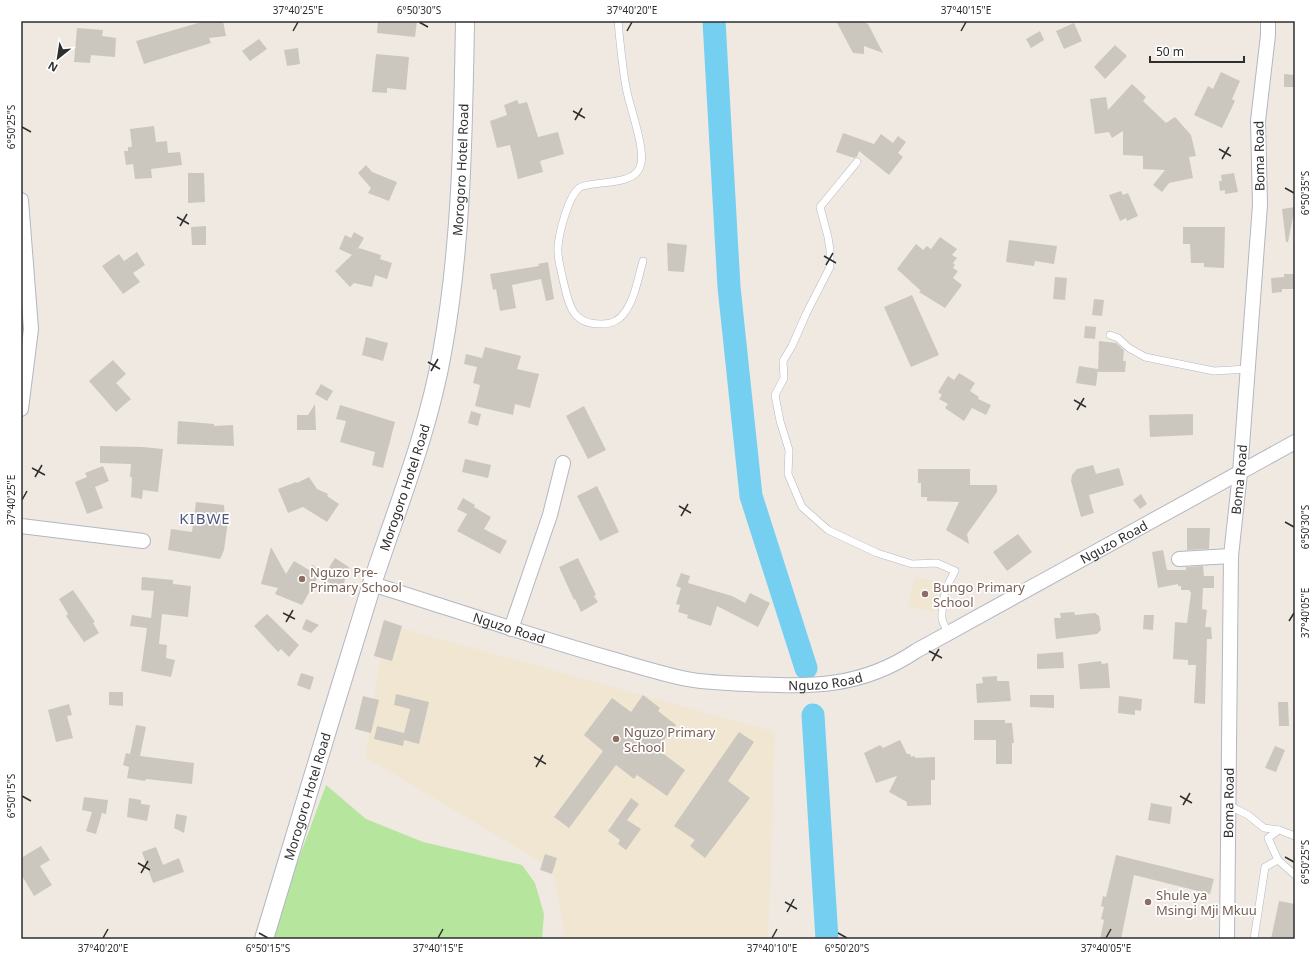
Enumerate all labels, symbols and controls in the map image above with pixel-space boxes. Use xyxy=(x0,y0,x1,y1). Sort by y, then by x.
text: 37°40'25"E xyxy=(273,3,323,17)
text: 6°50'30"S xyxy=(397,3,442,17)
text: 37°40'20"E xyxy=(607,3,657,17)
text: 37°40'15"E xyxy=(941,3,991,17)
north arrow xyxy=(38,38,78,78)
scale bar xyxy=(1150,38,1244,64)
text: 50 m xyxy=(1156,43,1184,60)
text: N xyxy=(45,58,60,76)
street label: Morogoro Hotel Road xyxy=(448,103,472,237)
text: 6°50'25"S xyxy=(4,104,18,149)
street label: Boma Road xyxy=(1249,121,1269,191)
text: 6°50'35"S xyxy=(1298,170,1312,215)
street label: Morogoro Hotel Road xyxy=(375,422,434,553)
street label: Boma Road xyxy=(1227,444,1251,515)
text: 37°40'25"E xyxy=(4,475,18,525)
text: 6°50'30"S xyxy=(1298,504,1312,549)
district label: KIBWE xyxy=(179,508,231,528)
street label: Nguzo Road xyxy=(1077,516,1151,568)
place label: Nguzo Pre- Primary School xyxy=(310,563,402,596)
marker: Nguzo Pre- Primary School xyxy=(297,574,307,584)
place label: Bungo Primary School xyxy=(933,578,1025,611)
text: 37°40'05"E xyxy=(1298,588,1312,638)
marker: Bungo Primary School xyxy=(920,589,930,599)
street label: Nguzo Road xyxy=(471,608,547,648)
street label: Nguzo Road xyxy=(788,668,864,694)
place label: Nguzo Primary School xyxy=(624,723,716,756)
street label: Morogoro Hotel Road xyxy=(279,730,335,862)
marker: Nguzo Primary School xyxy=(611,734,621,744)
street label: Boma Road xyxy=(1219,768,1238,838)
text: 6°50'15"S xyxy=(4,773,18,818)
text: 6°50'25"S xyxy=(1298,839,1312,884)
place label: Shule ya Msingi Mji Mkuu xyxy=(1156,886,1257,919)
marker: Shule ya Msingi Mji Mkuu xyxy=(1143,897,1153,907)
text: 37°40'20"E xyxy=(78,941,128,955)
text: 6°50'15"S xyxy=(246,941,291,955)
text: 37°40'15"E xyxy=(413,941,463,955)
text: 37°40'10"E xyxy=(747,941,797,955)
text: 6°50'20"S xyxy=(825,941,870,955)
text: 37°40'05"E xyxy=(1081,941,1131,955)

